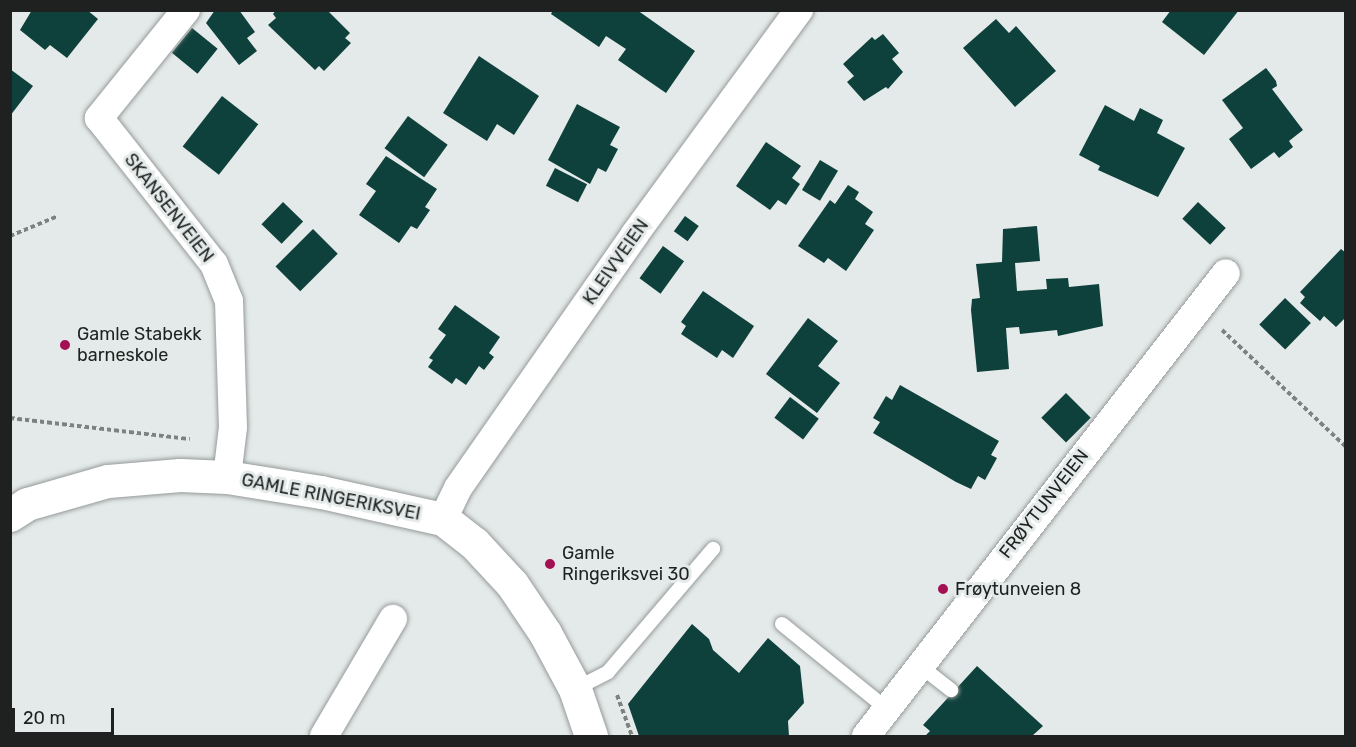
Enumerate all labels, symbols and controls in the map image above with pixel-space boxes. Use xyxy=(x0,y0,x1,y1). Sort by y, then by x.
street label: SKANSENVEIEN xyxy=(120,149,218,267)
street label: KLEIVVEIEN xyxy=(579,215,653,309)
place label: Gamle Stabekk barneskole xyxy=(77,324,202,366)
marker: Gamle Stabekk barneskole xyxy=(58,338,72,352)
street label: FRØYTUNVEIEN xyxy=(995,445,1093,563)
street label: GAMLE RINGERIKSVEI xyxy=(240,469,422,525)
place label: Gamle Ringeriksvei 30 xyxy=(562,543,690,586)
marker: Gamle Ringeriksvei 30 xyxy=(543,557,557,571)
place label: Frøytunveien 8 xyxy=(955,578,1081,600)
marker: Frøytunveien 8 xyxy=(936,582,950,596)
scale bar xyxy=(15,696,117,734)
text: 20 m xyxy=(23,707,65,729)

